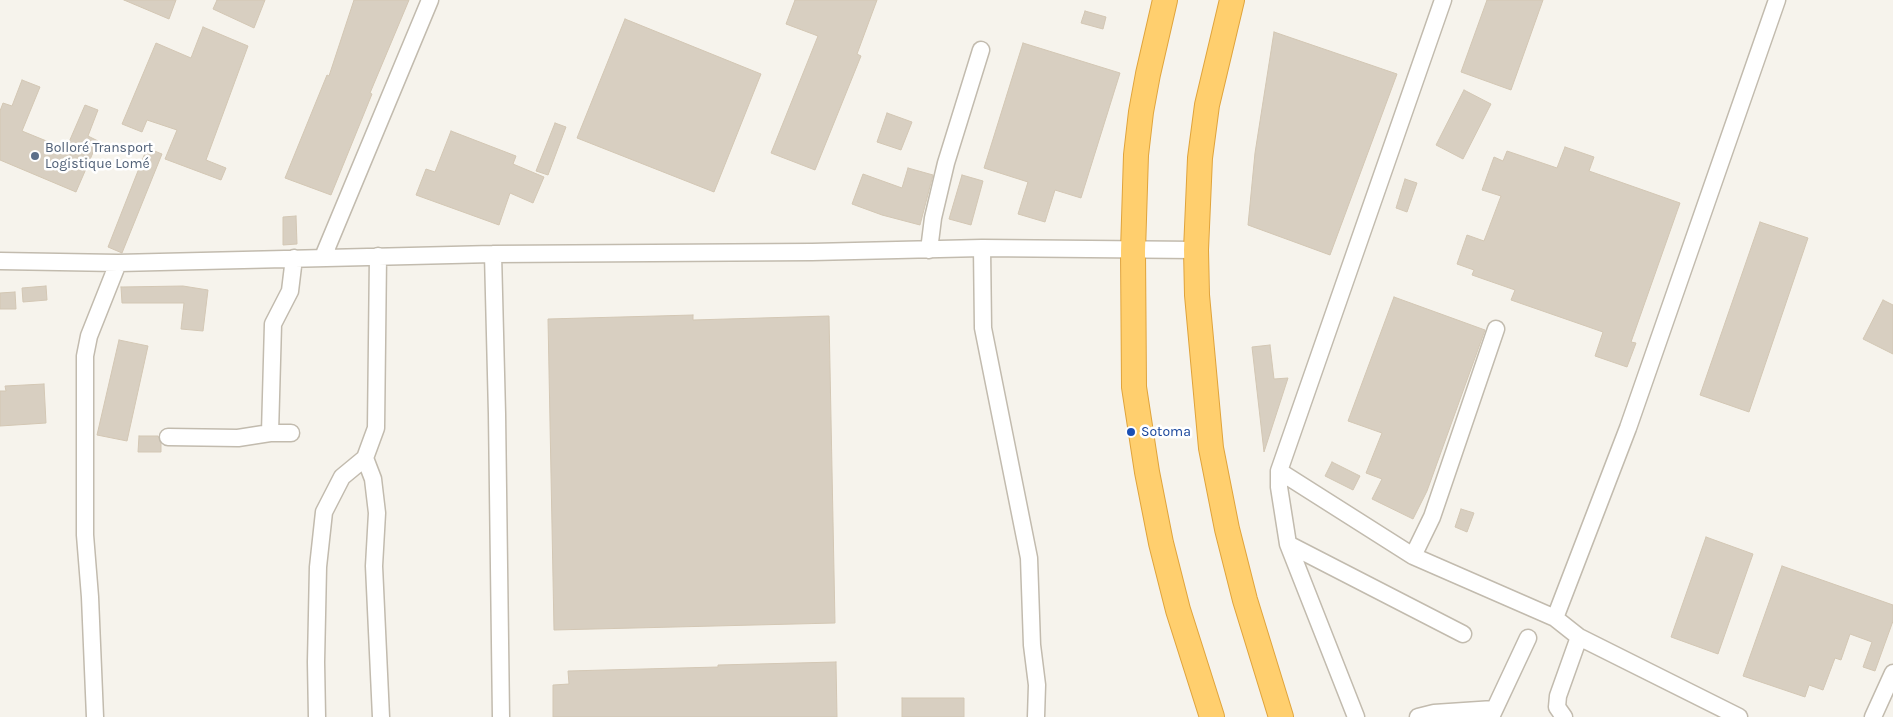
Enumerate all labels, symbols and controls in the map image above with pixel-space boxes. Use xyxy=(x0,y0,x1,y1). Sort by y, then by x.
place label: Bolloré Transport Logistique Lomé xyxy=(45,140,153,172)
marker: Bolloré Transport Logistique Lomé xyxy=(29,150,41,162)
place label: Sotoma xyxy=(1141,424,1191,440)
marker: Sotoma xyxy=(1125,426,1137,438)

